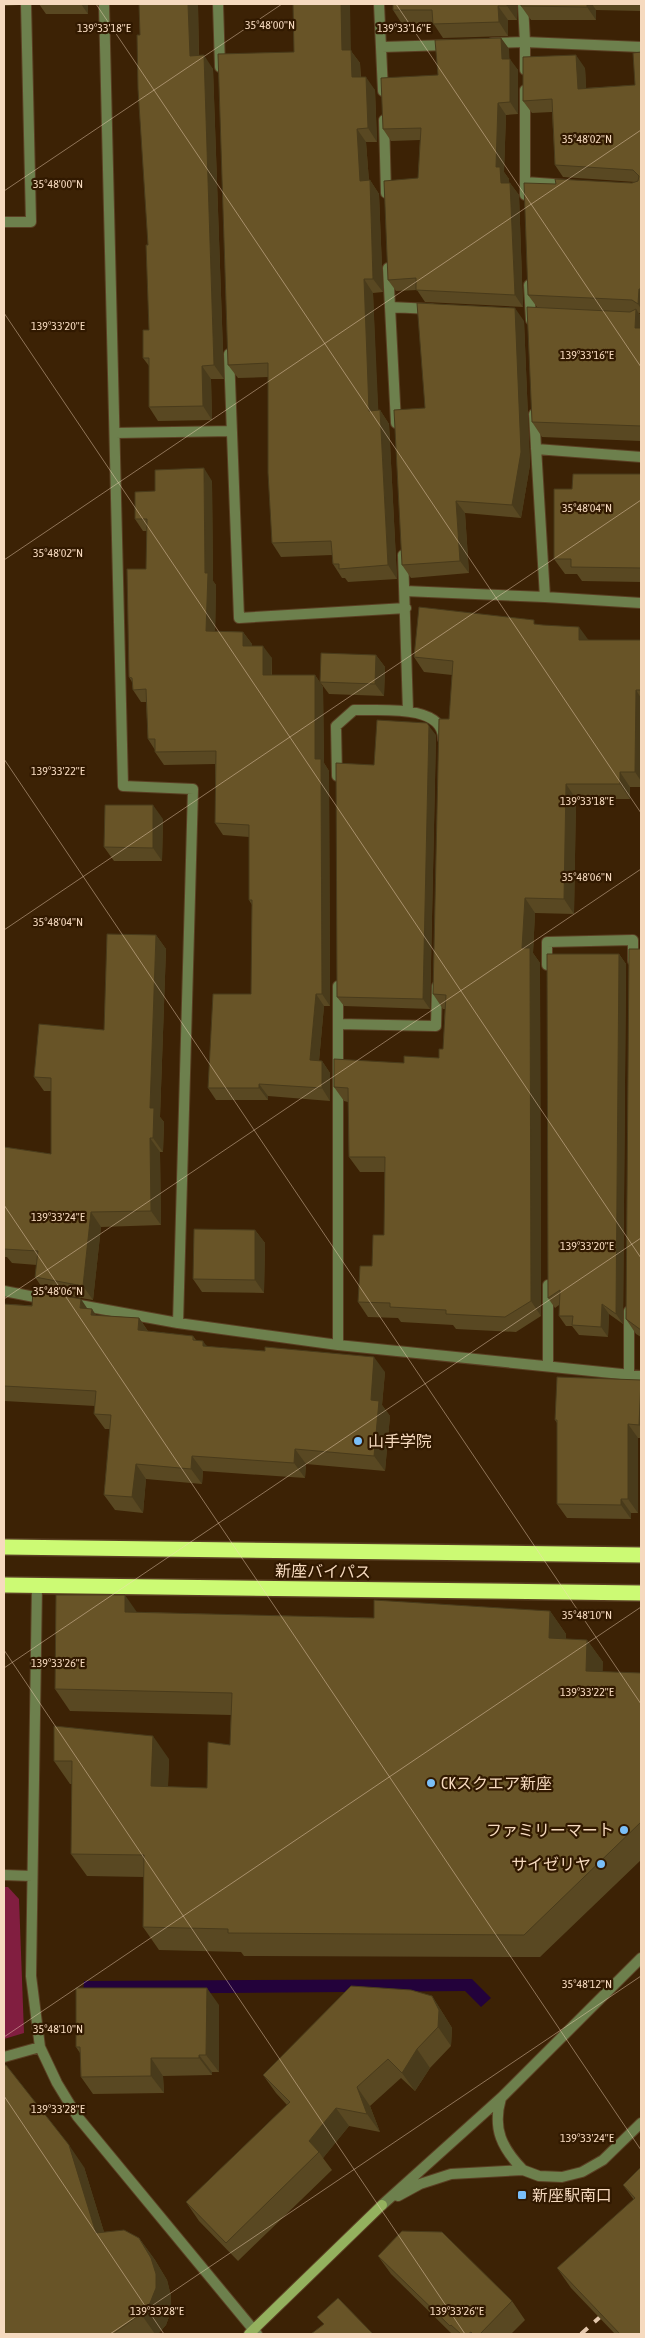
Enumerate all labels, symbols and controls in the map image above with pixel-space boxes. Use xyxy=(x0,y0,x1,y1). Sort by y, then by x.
text: 35°48'00"N xyxy=(245,18,295,32)
text: 139°33'18"E xyxy=(77,21,131,35)
text: 139°33'16"E xyxy=(377,21,431,35)
text: 35°48'02"N xyxy=(562,132,612,146)
text: 35°48'00"N xyxy=(33,177,83,191)
text: 139°33'20"E xyxy=(31,319,85,333)
text: 139°33'16"E xyxy=(560,348,614,362)
text: 35°48'04"N xyxy=(562,501,612,515)
text: 35°48'02"N xyxy=(33,546,83,560)
text: 139°33'22"E xyxy=(31,764,85,778)
text: 139°33'18"E xyxy=(560,794,614,808)
text: 35°48'06"N xyxy=(562,870,612,884)
text: 35°48'04"N xyxy=(33,915,83,929)
text: 139°33'24"E xyxy=(31,1210,85,1224)
text: 139°33'20"E xyxy=(560,1239,614,1253)
text: 35°48'06"N xyxy=(33,1284,83,1298)
place label: 山手学院 xyxy=(368,1432,432,1450)
marker: 山手学院 xyxy=(352,1435,364,1447)
street label: 新座バイパス xyxy=(275,1561,371,1581)
text: 35°48'10"N xyxy=(562,1608,612,1622)
text: 139°33'26"E xyxy=(31,1656,85,1670)
text: 139°33'22"E xyxy=(560,1685,614,1699)
place label: CKスクエア新座 xyxy=(441,1774,552,1792)
marker: CKスクエア新座 xyxy=(425,1777,437,1789)
place label: ファミリーマート xyxy=(486,1821,614,1839)
marker: ファミリーマート xyxy=(618,1824,630,1836)
place label: サイゼリヤ xyxy=(511,1855,591,1873)
marker: サイゼリヤ xyxy=(595,1858,607,1870)
text: 35°48'12"N xyxy=(562,1977,612,1991)
text: 35°48'10"N xyxy=(33,2022,83,2036)
text: 139°33'28"E xyxy=(31,2102,85,2116)
text: 139°33'24"E xyxy=(560,2131,614,2145)
place label: 新座駅南口 xyxy=(532,2186,612,2204)
marker: 新座駅南口 xyxy=(516,2189,528,2201)
text: 139°33'28"E xyxy=(130,2304,184,2318)
text: 139°33'26"E xyxy=(430,2304,484,2318)

